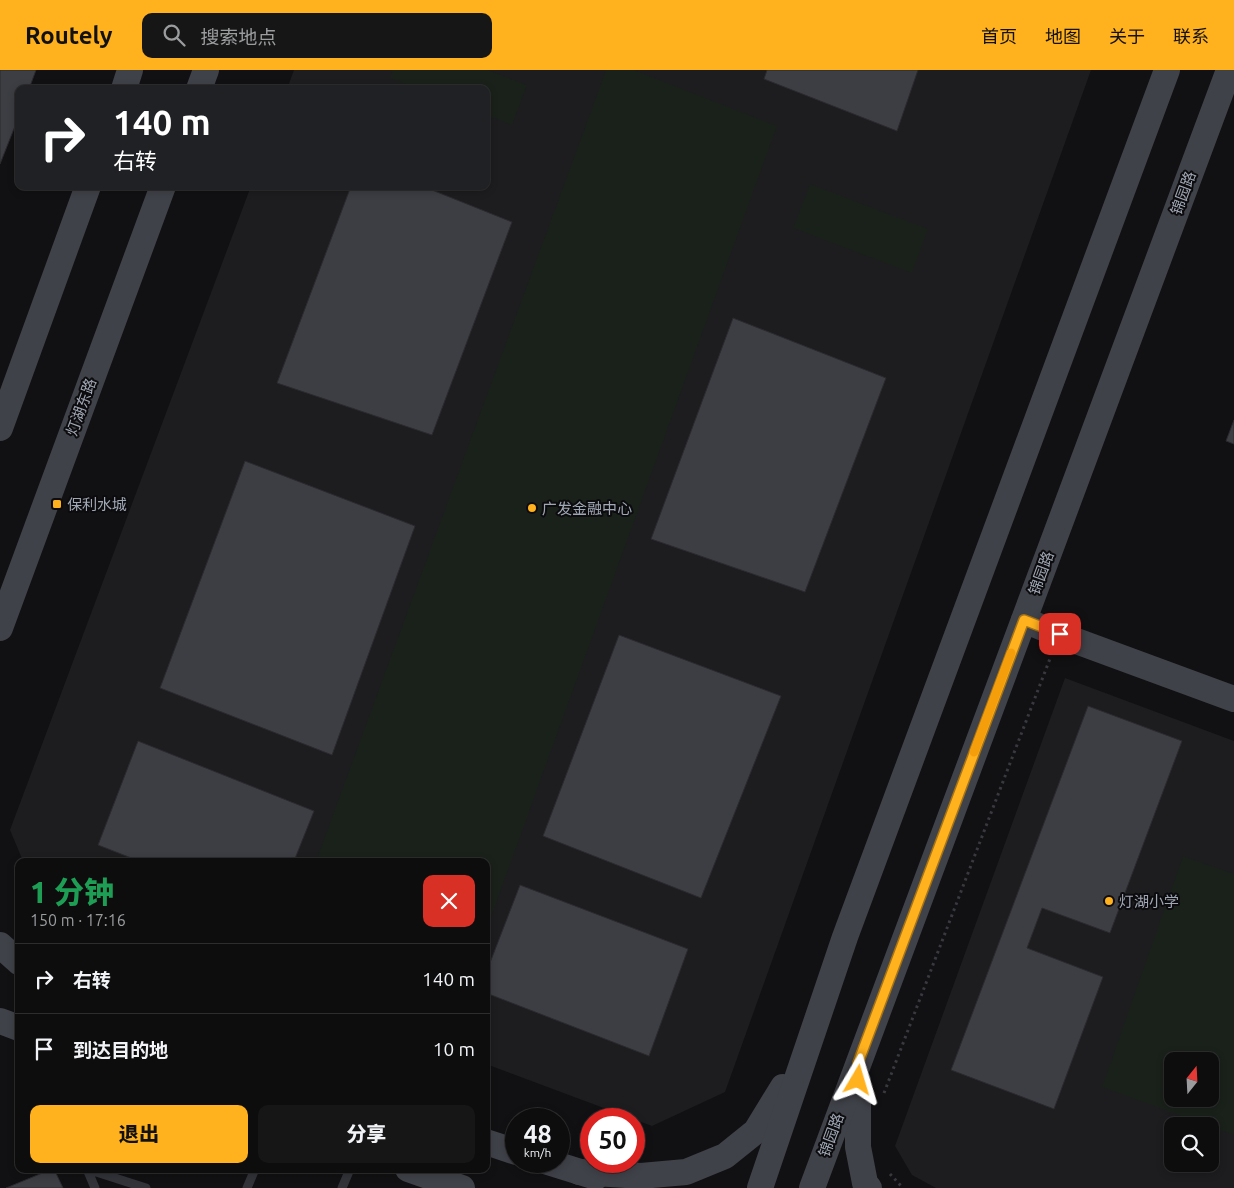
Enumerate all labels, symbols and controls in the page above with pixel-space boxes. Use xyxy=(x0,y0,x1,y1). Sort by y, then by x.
search box xyxy=(142,13,492,58)
icon: search xyxy=(160,21,188,49)
text: Routely xyxy=(25,22,112,49)
text: 搜索地点 xyxy=(200,26,276,48)
text: 首页 xyxy=(981,26,1017,46)
text: 地图 xyxy=(1045,26,1081,46)
text: 关于 xyxy=(1109,26,1145,46)
text: 联系 xyxy=(1173,26,1209,46)
text: 140 m xyxy=(113,102,211,142)
icon: right xyxy=(30,105,95,170)
text: 右转 xyxy=(113,148,157,173)
street label: 锦园路 xyxy=(1167,169,1199,217)
street label: 灯湖东路 xyxy=(63,376,99,438)
place label: 保利水城 xyxy=(67,496,127,513)
marker: 保利水城 xyxy=(51,498,63,510)
place label: 广发金融中心 xyxy=(542,500,632,517)
marker: 广发金融中心 xyxy=(526,502,538,514)
street label: 锦园路 xyxy=(1025,549,1057,597)
pin xyxy=(1039,613,1081,655)
icon: arrive xyxy=(1046,620,1074,648)
text: 1 分钟 xyxy=(30,875,114,909)
button: close xyxy=(423,875,475,927)
place label: 灯湖小学 xyxy=(1119,893,1179,910)
marker: 灯湖小学 xyxy=(1103,895,1115,907)
text: 150 m · 17:16 xyxy=(30,911,126,929)
icon: right xyxy=(30,965,58,993)
text: 140 m xyxy=(422,968,475,990)
text: 右转 xyxy=(73,969,111,991)
icon: arrive xyxy=(30,1035,58,1063)
text: 10 m xyxy=(433,1038,475,1060)
text: 到达目的地 xyxy=(73,1039,168,1061)
north arrow xyxy=(1164,1052,1219,1108)
map controls xyxy=(1164,1052,1219,1172)
position arrow xyxy=(831,1053,883,1105)
button: 退出 xyxy=(30,1105,248,1163)
button: 分享 xyxy=(258,1105,475,1163)
speed limit sign: 50 xyxy=(580,1108,645,1173)
street label: 锦园路 xyxy=(815,1111,847,1159)
button: search xyxy=(1164,1117,1219,1172)
text: 48 xyxy=(523,1120,552,1148)
text: km/h xyxy=(524,1146,551,1159)

